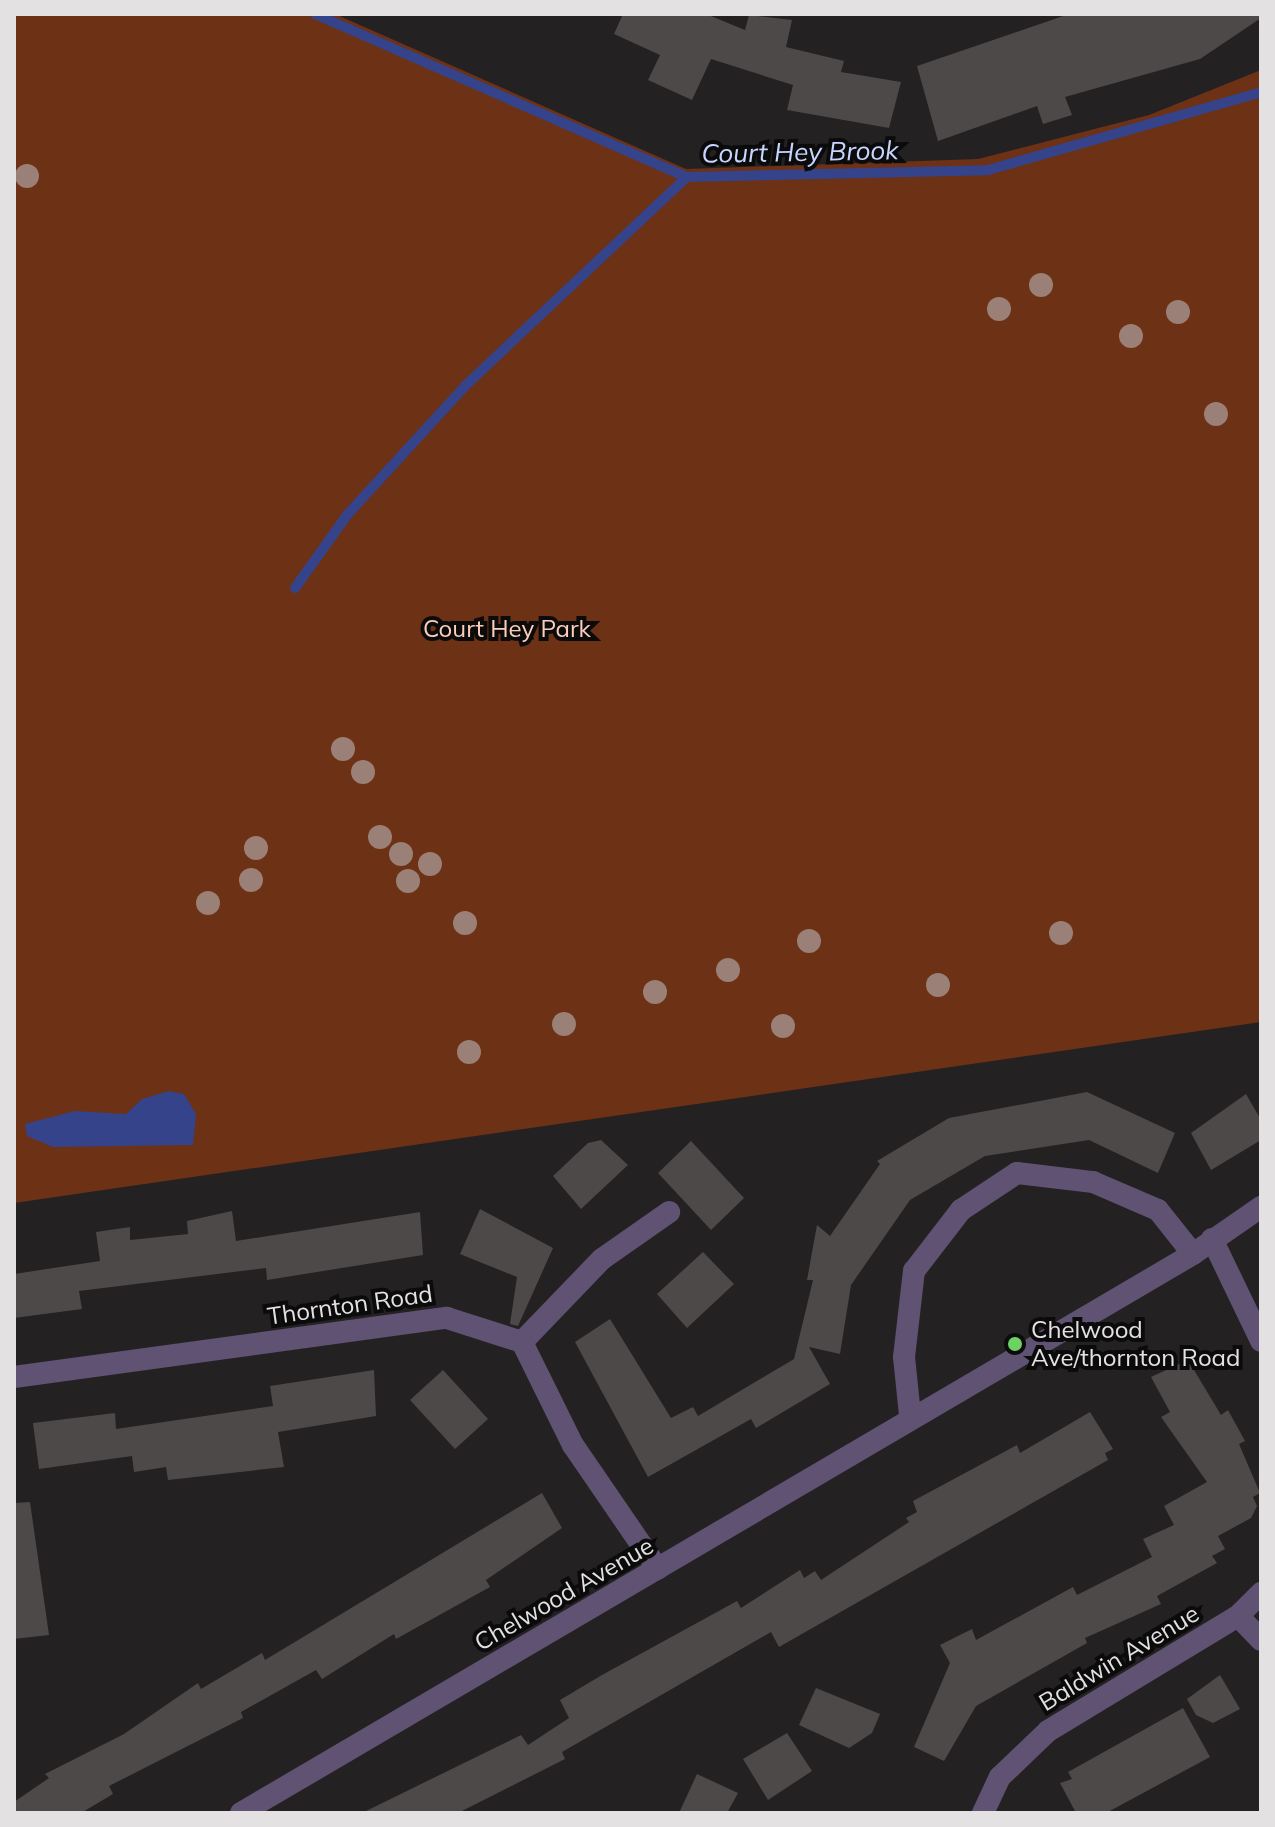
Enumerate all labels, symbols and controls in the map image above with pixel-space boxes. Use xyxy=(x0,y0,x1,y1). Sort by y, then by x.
water label: Court Hey Brook xyxy=(701,135,899,169)
park label: Court Hey Park xyxy=(423,615,591,643)
street label: Thornton Road xyxy=(266,1279,434,1331)
place label: Chelwood Ave/thornton Road xyxy=(1031,1316,1240,1372)
marker: Chelwood Ave/thornton Road xyxy=(1006,1335,1024,1353)
street label: Chelwood Avenue xyxy=(470,1531,658,1657)
street label: Baldwin Avenue xyxy=(1034,1599,1204,1717)

